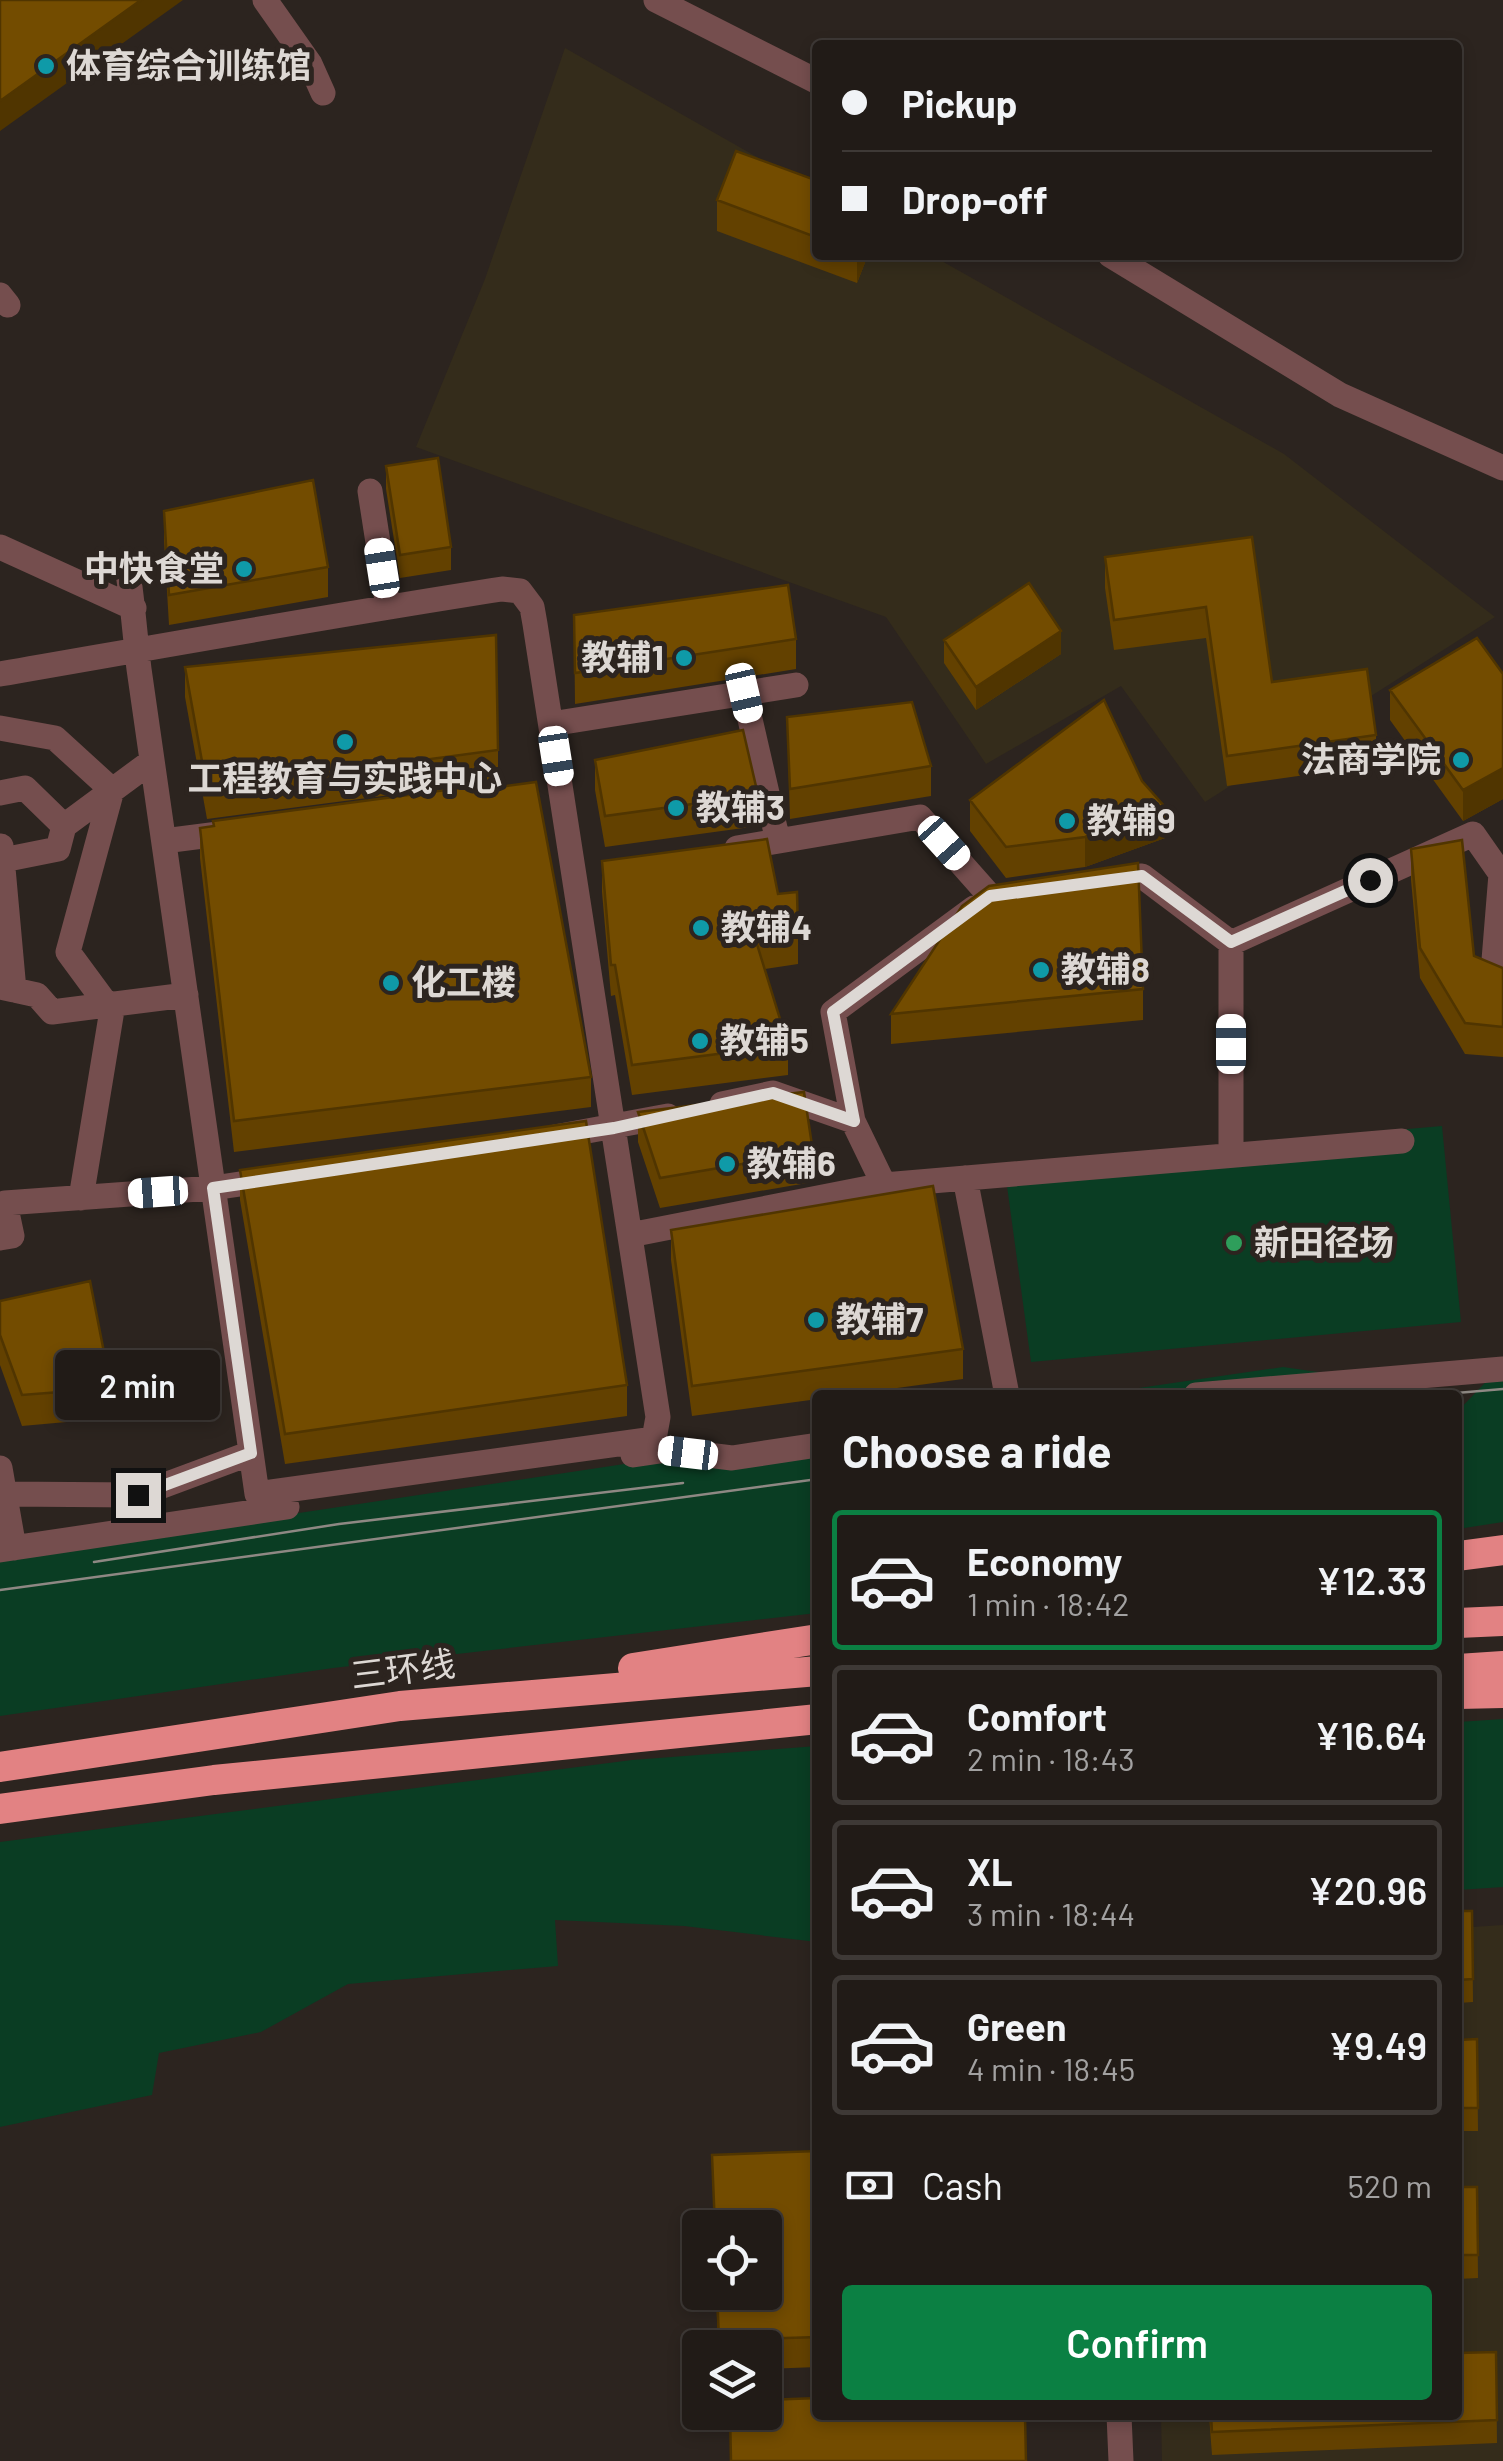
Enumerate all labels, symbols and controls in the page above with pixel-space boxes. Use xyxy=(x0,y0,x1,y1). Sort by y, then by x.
place label: 体育综合训练馆 xyxy=(66,43,311,85)
marker: 体育综合训练馆 xyxy=(35,55,57,77)
text: Pickup xyxy=(902,80,1017,126)
text: Drop-off xyxy=(902,176,1048,222)
car xyxy=(362,536,402,600)
place label: 中快食堂 xyxy=(84,546,224,588)
marker: 中快食堂 xyxy=(233,558,255,580)
place label: 教辅1 xyxy=(582,635,664,677)
marker: 教辅1 xyxy=(673,647,695,669)
car xyxy=(723,660,765,726)
car xyxy=(536,724,576,788)
marker: 工程教育与实践中心 xyxy=(334,731,356,753)
place label: 法商学院 xyxy=(1301,737,1441,779)
marker: 法商学院 xyxy=(1450,749,1472,771)
place label: 工程教育与实践中心 xyxy=(187,756,503,798)
place label: 教辅3 xyxy=(696,785,785,827)
marker: 教辅3 xyxy=(665,797,687,819)
place label: 教辅9 xyxy=(1087,798,1176,840)
marker: 教辅9 xyxy=(1056,810,1078,832)
car xyxy=(913,811,975,875)
route start xyxy=(1348,858,1393,903)
place label: 教辅4 xyxy=(721,905,812,947)
marker: 教辅4 xyxy=(690,917,712,939)
place label: 教辅8 xyxy=(1061,947,1150,989)
marker: 教辅8 xyxy=(1030,959,1052,981)
place label: 化工楼 xyxy=(411,960,516,1002)
marker: 化工楼 xyxy=(380,972,402,994)
car xyxy=(1216,1014,1246,1074)
place label: 教辅5 xyxy=(720,1018,809,1060)
marker: 教辅5 xyxy=(689,1030,711,1052)
place label: 教辅6 xyxy=(747,1141,836,1183)
marker: 教辅6 xyxy=(716,1153,738,1175)
car xyxy=(127,1175,189,1209)
place label: 新田径场 xyxy=(1254,1220,1394,1262)
marker: 新田径场 xyxy=(1223,1232,1245,1254)
place label: 教辅7 xyxy=(836,1297,923,1339)
marker: 教辅7 xyxy=(805,1309,827,1331)
callout: 2 min xyxy=(56,1350,220,1420)
text: 2 min xyxy=(99,1366,176,1404)
text: Choose a ride xyxy=(842,1423,1112,1477)
car xyxy=(656,1434,720,1472)
route end xyxy=(116,1473,161,1518)
icon: car xyxy=(847,1535,937,1625)
text: Economy xyxy=(967,1538,1122,1584)
text: ¥12.33 xyxy=(1316,1557,1427,1603)
text: 1 min · 18:42 xyxy=(967,1584,1130,1622)
street label: 三环线 xyxy=(348,1641,457,1695)
icon: car xyxy=(847,1690,937,1780)
text: Comfort xyxy=(967,1693,1107,1739)
text: ¥16.64 xyxy=(1315,1712,1427,1758)
text: 2 min · 18:43 xyxy=(967,1739,1135,1777)
icon: car xyxy=(847,1845,937,1935)
text: XL xyxy=(967,1848,1013,1894)
text: ¥20.96 xyxy=(1308,1867,1427,1913)
text: 3 min · 18:44 xyxy=(967,1894,1135,1932)
icon: car xyxy=(847,2000,937,2090)
text: Green xyxy=(967,2003,1067,2049)
text: ¥9.49 xyxy=(1328,2022,1427,2068)
text: 4 min · 18:45 xyxy=(967,2049,1135,2087)
icon: cash xyxy=(842,2158,897,2213)
text: Cash xyxy=(922,2162,1003,2208)
text: 520 m xyxy=(1347,2166,1432,2204)
map controls xyxy=(682,2210,782,2430)
button: locate xyxy=(682,2210,782,2310)
button: Confirm xyxy=(842,2285,1432,2400)
button: layers xyxy=(682,2330,782,2430)

